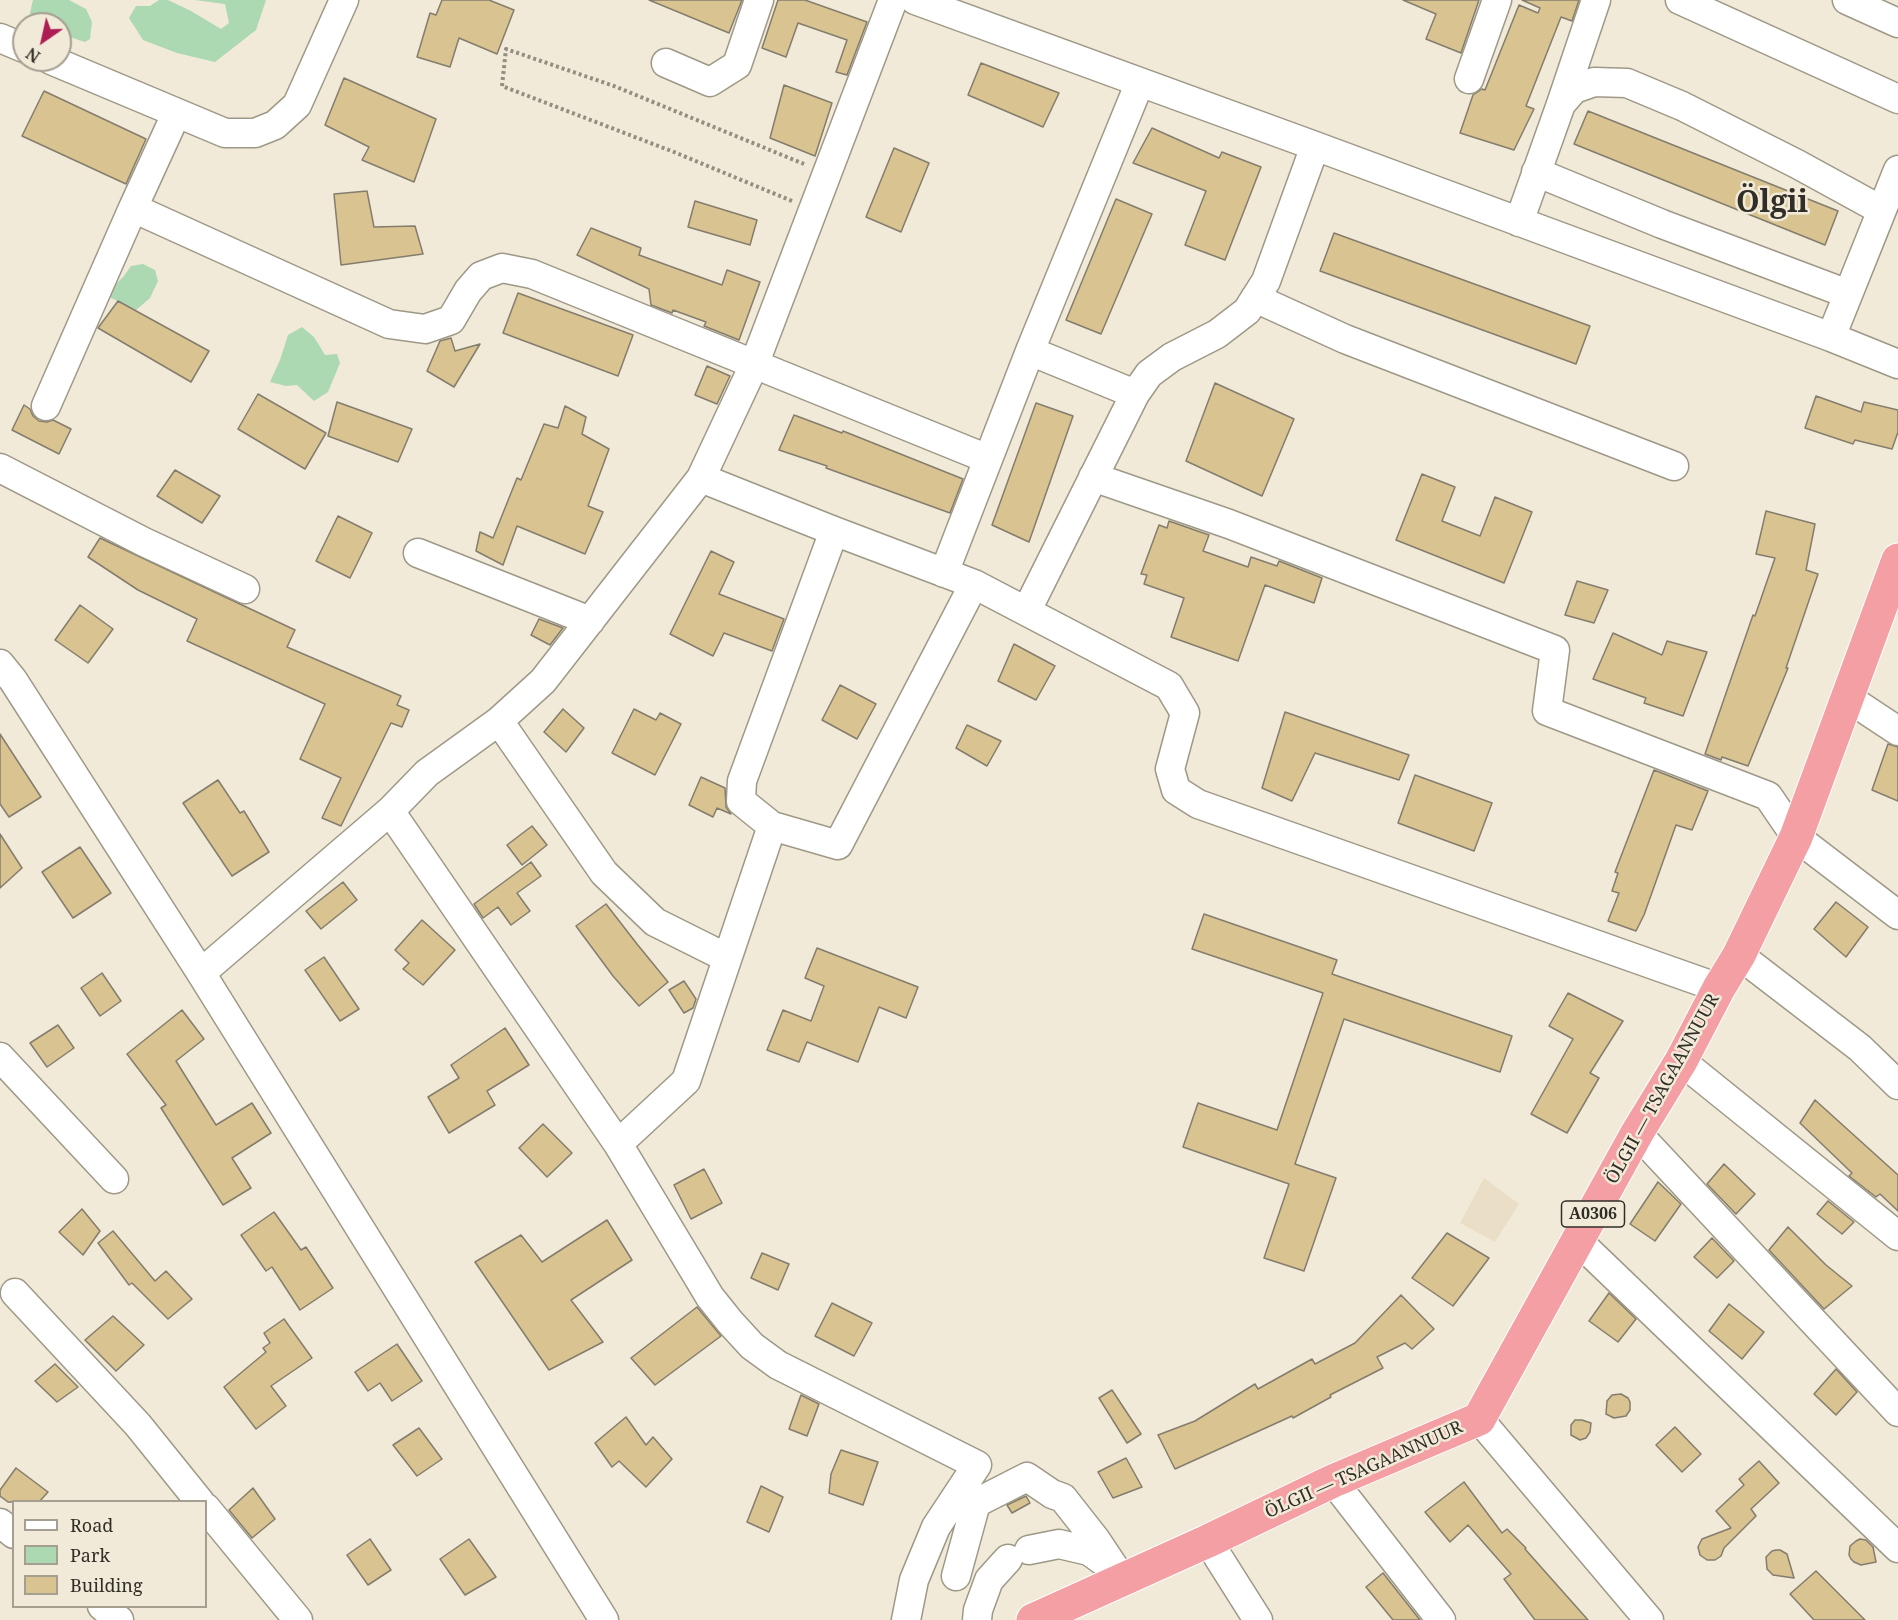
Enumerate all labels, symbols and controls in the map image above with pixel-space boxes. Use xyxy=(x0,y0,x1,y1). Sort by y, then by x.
north arrow xyxy=(12,12,72,72)
text: N xyxy=(22,43,44,68)
district label: Ölgii xyxy=(1736,185,1808,221)
street label: ÖLGII — TSAGAANNUUR xyxy=(1602,990,1724,1188)
road number: A0306 xyxy=(1562,1201,1624,1227)
street label: ÖLGII — TSAGAANNUUR xyxy=(1262,1417,1466,1523)
legend xyxy=(12,1500,207,1608)
text: Road xyxy=(70,1513,113,1537)
text: Park xyxy=(70,1543,110,1567)
text: Building xyxy=(70,1573,143,1597)

